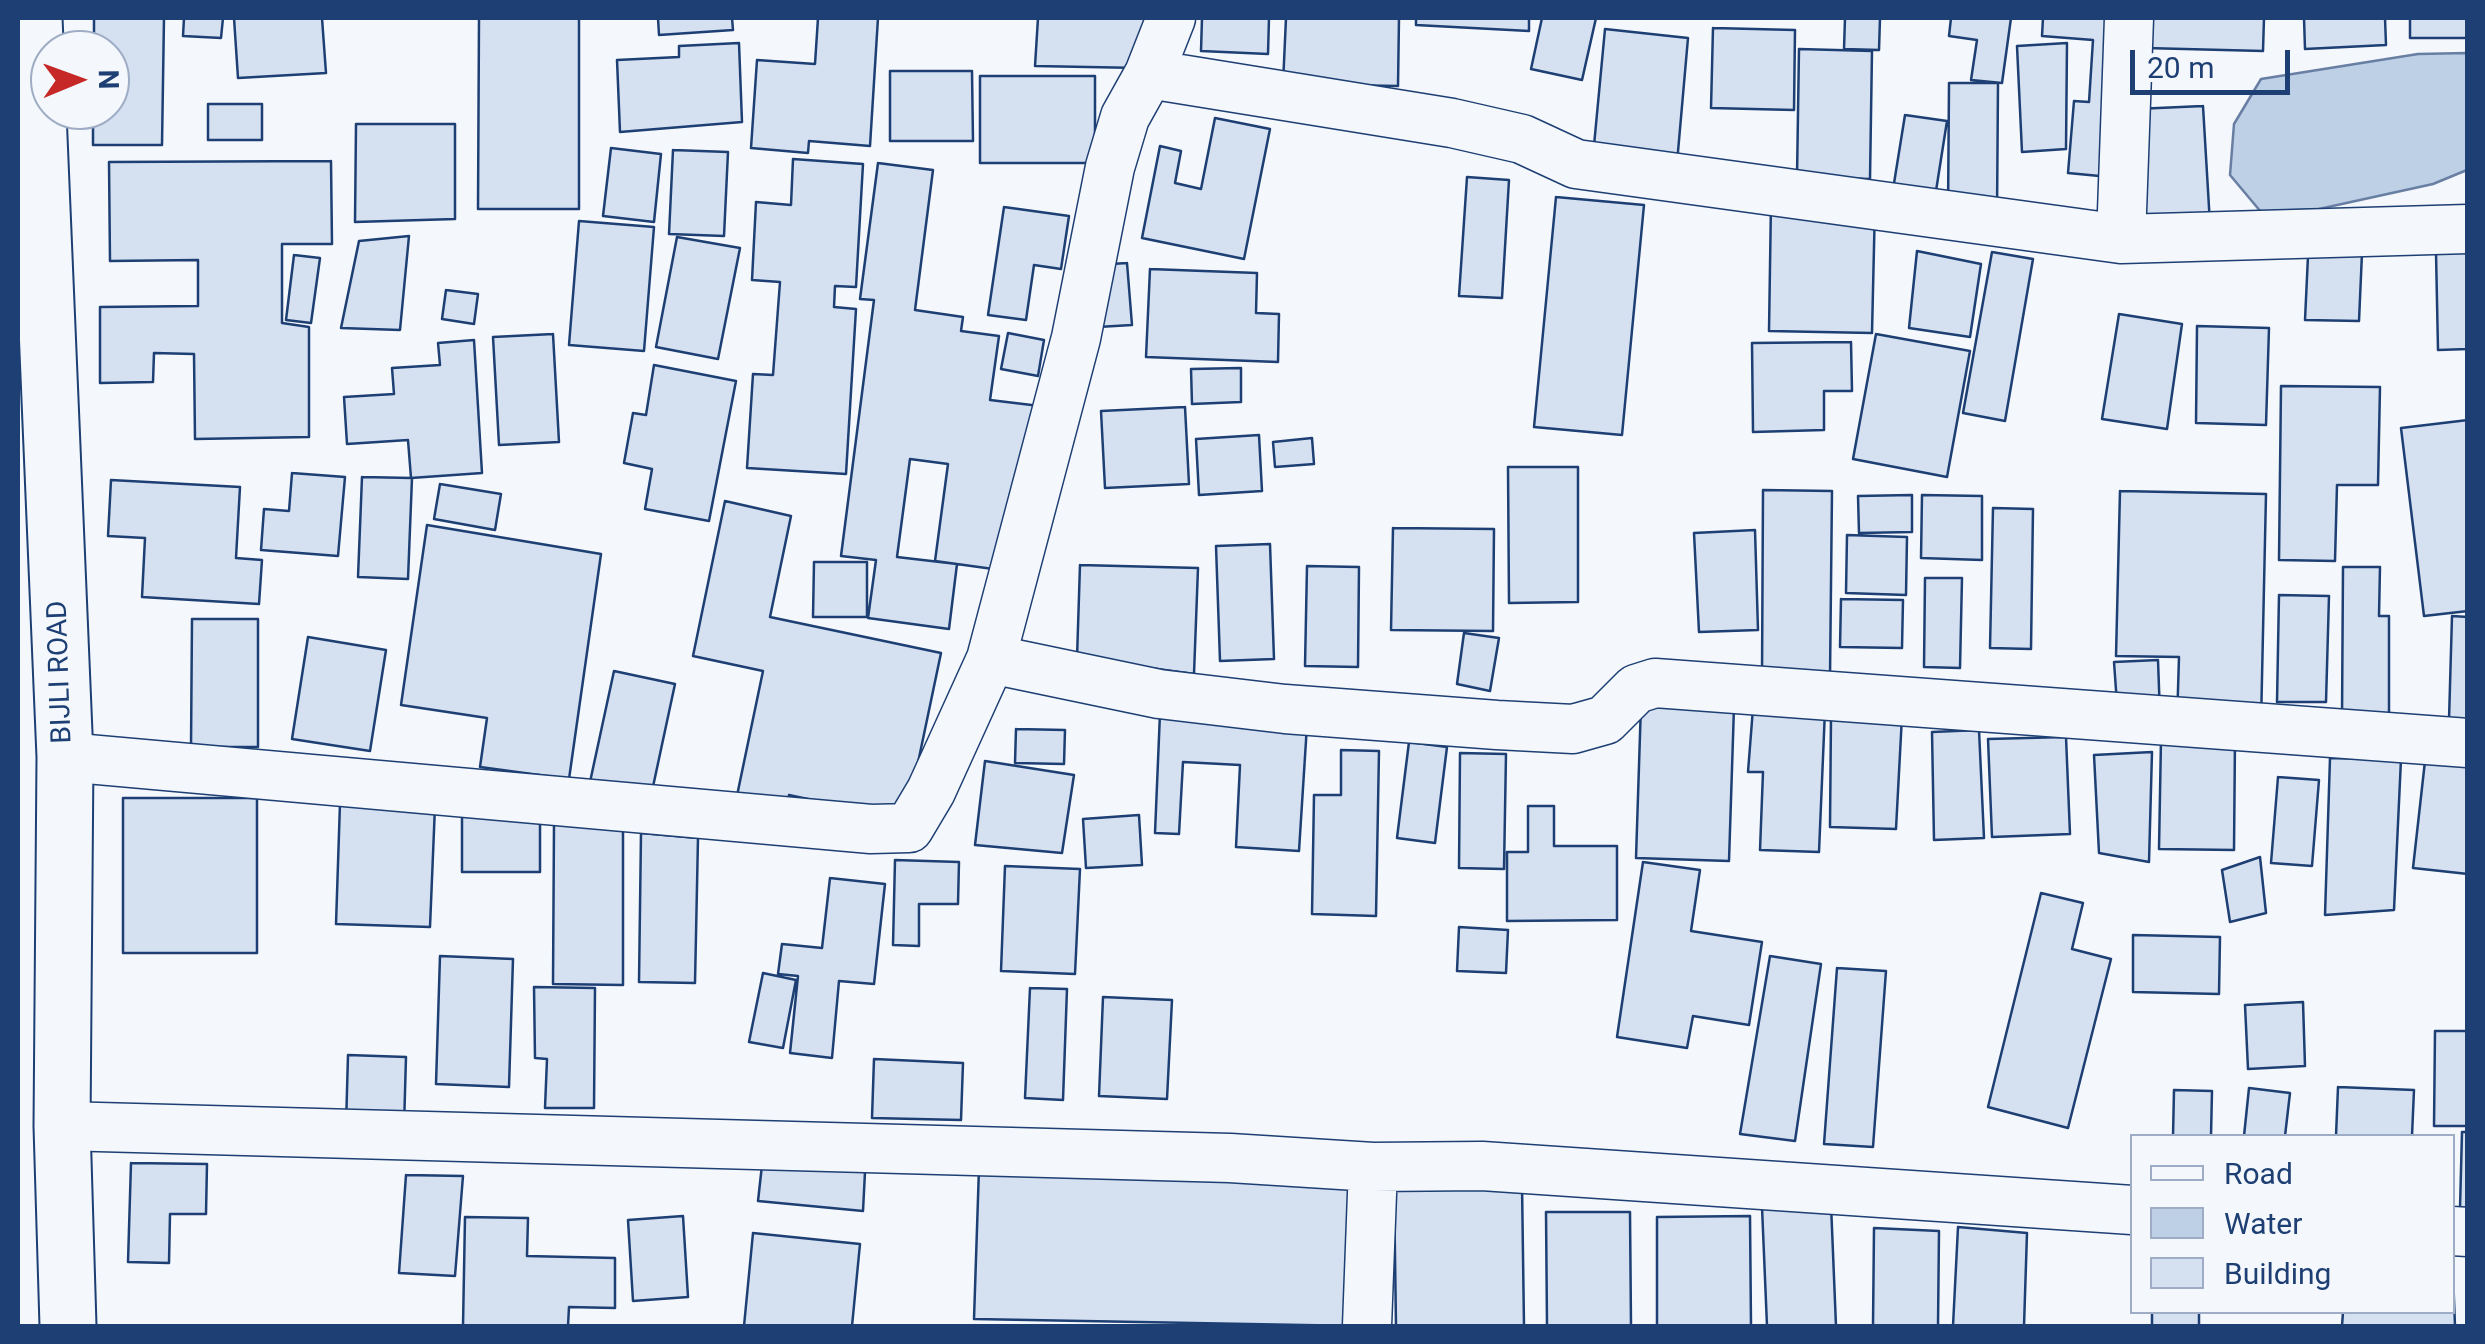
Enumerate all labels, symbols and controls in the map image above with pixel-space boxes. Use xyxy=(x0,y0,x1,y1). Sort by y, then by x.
north arrow xyxy=(30,30,130,130)
scale bar xyxy=(2135,30,2295,92)
text: 20 m xyxy=(2147,50,2214,85)
text: N xyxy=(92,69,125,90)
street label: BIJLI ROAD xyxy=(42,600,80,744)
legend xyxy=(2130,1134,2455,1314)
text: Road xyxy=(2224,1156,2293,1191)
text: Water xyxy=(2224,1206,2302,1241)
text: Building xyxy=(2224,1256,2331,1291)

